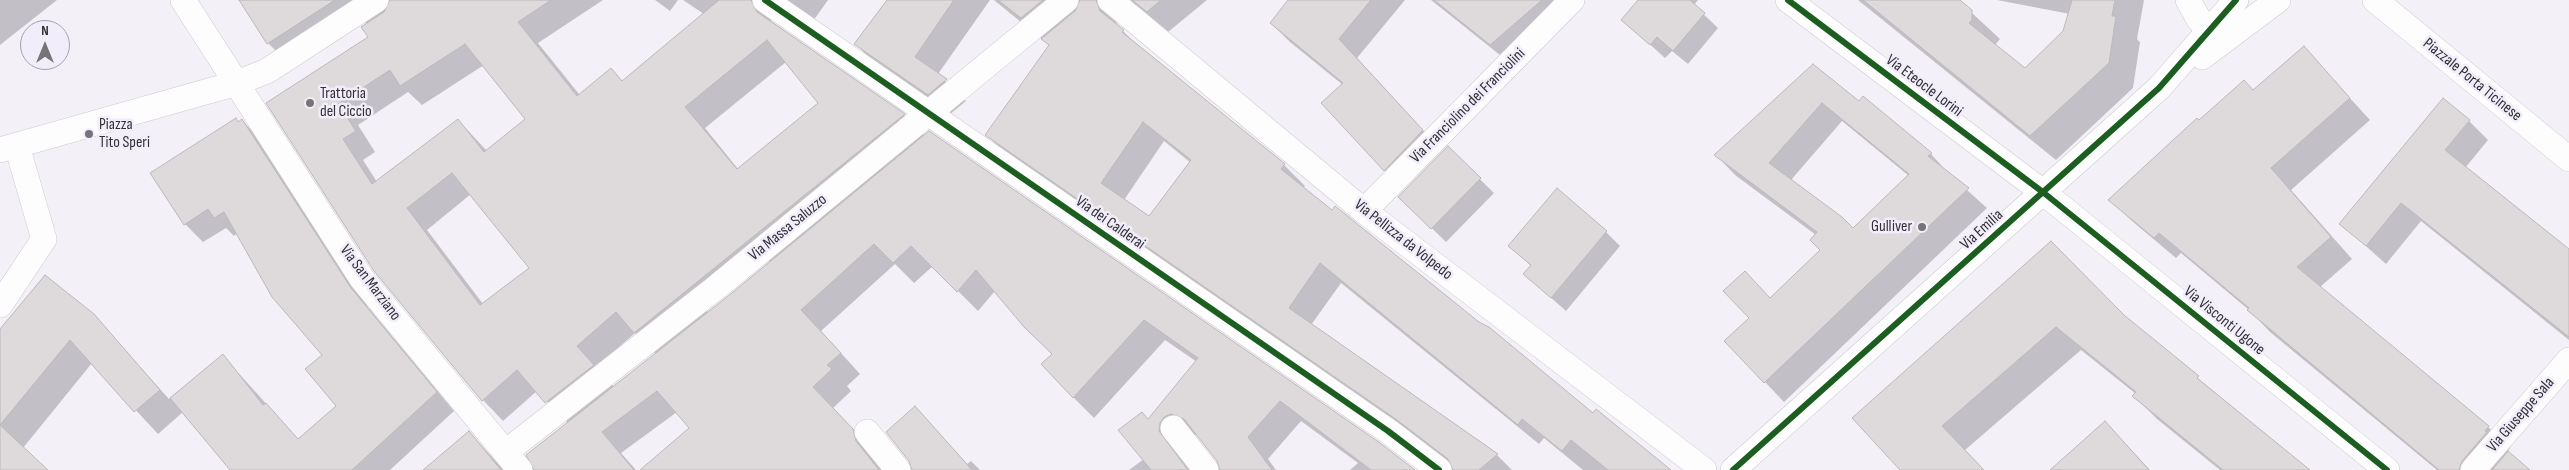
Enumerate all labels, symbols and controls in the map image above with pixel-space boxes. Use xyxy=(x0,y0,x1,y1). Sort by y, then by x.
north arrow xyxy=(20,20,70,70)
text: N xyxy=(41,22,49,39)
street label: Piazzale Porta Ticinese xyxy=(2419,34,2525,126)
street label: Via Franciolino dei Franciolini xyxy=(1406,44,1530,168)
street label: Via Eteocle Lorini xyxy=(1882,51,1966,121)
place label: Trattoria del Ciccio xyxy=(320,84,372,122)
marker: Trattoria del Ciccio xyxy=(304,97,316,109)
place label: Piazza Tito Speri xyxy=(99,115,150,153)
marker: Piazza Tito Speri xyxy=(83,128,95,140)
street label: Via Massa Saluzzo xyxy=(745,191,831,265)
street label: Via dei Calderai xyxy=(1071,192,1149,254)
street label: Via Pellizza da Volpedo xyxy=(1350,196,1456,284)
street label: Via Emilia xyxy=(1957,206,2007,254)
place label: Gulliver xyxy=(1871,217,1912,237)
marker: Gulliver xyxy=(1916,221,1928,233)
street label: Via San Marziano xyxy=(335,241,405,325)
street label: Via Visconti Ugone xyxy=(2179,282,2269,360)
street label: Via Giuseppe Sala xyxy=(2483,374,2559,456)

